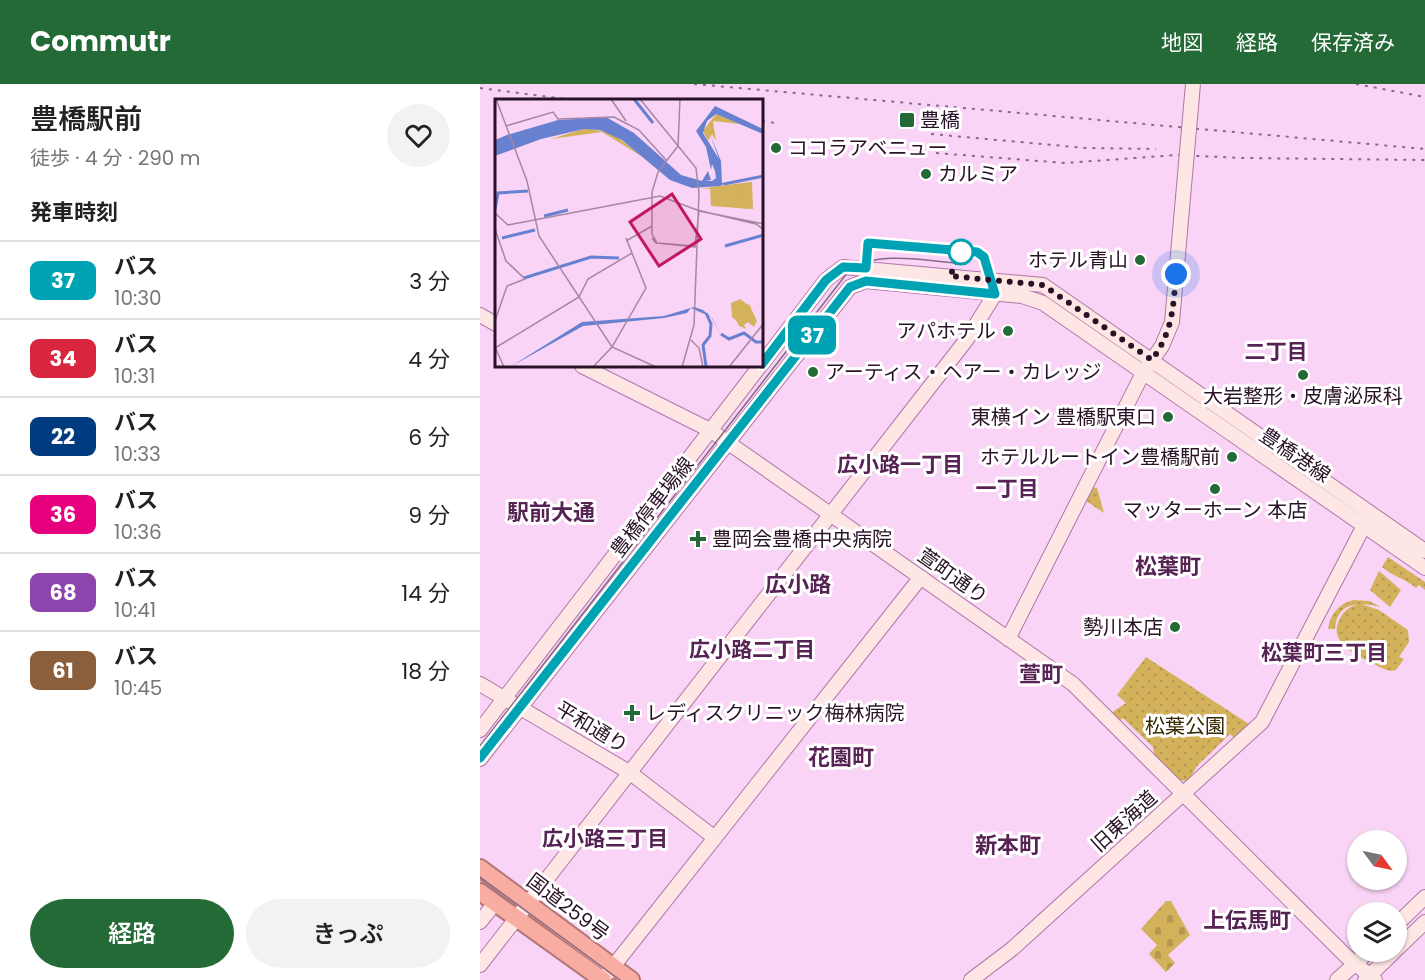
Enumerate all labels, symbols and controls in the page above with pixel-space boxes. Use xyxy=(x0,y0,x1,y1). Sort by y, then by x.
text: Commutr xyxy=(30,22,171,61)
text: 地図 xyxy=(1161,28,1203,57)
text: 経路 xyxy=(1236,28,1278,57)
text: 保存済み xyxy=(1311,28,1395,57)
inset map xyxy=(495,99,764,368)
text: 豊橋駅前 xyxy=(30,100,142,139)
button: heart xyxy=(387,104,450,167)
place label: 豊橋 xyxy=(920,106,960,134)
marker: 豊橋 xyxy=(898,111,916,129)
place label: ココラアベニュー xyxy=(788,134,948,162)
marker: ココラアベニュー xyxy=(769,141,783,155)
text: 徒歩 · 4 分 · 290 m xyxy=(30,144,200,172)
place label: カルミア xyxy=(938,160,1018,188)
marker: カルミア xyxy=(919,167,933,181)
text: 発車時刻 xyxy=(30,197,118,228)
unlabelled marker xyxy=(948,239,974,265)
place label: ホテル青山 xyxy=(1028,246,1128,274)
text: バス xyxy=(114,251,158,282)
marker: ホテル青山 xyxy=(1133,253,1147,267)
your location xyxy=(1161,259,1191,289)
text: 37 xyxy=(51,266,75,295)
text: 3 分 xyxy=(409,266,450,297)
text: 10:30 xyxy=(114,284,162,312)
line badge: 37 xyxy=(785,316,839,354)
place label: アパホテル xyxy=(896,317,996,345)
text: 37 xyxy=(800,321,824,350)
marker: アパホテル xyxy=(1001,324,1015,338)
text: バス xyxy=(114,329,158,360)
district label: 二丁目 xyxy=(1245,337,1308,366)
text: 34 xyxy=(50,344,76,373)
text: 4 分 xyxy=(408,344,450,375)
place label: アーティス・ヘアー・カレッジ xyxy=(825,358,1101,386)
text: 10:31 xyxy=(114,362,155,390)
marker: アーティス・ヘアー・カレッジ xyxy=(806,365,820,379)
marker: 大岩整形・皮膚泌尿科 xyxy=(1296,368,1310,382)
place label: 大岩整形・皮膚泌尿科 xyxy=(1203,382,1403,410)
place label: 東横イン 豊橋駅東口 xyxy=(971,403,1156,431)
text: バス xyxy=(114,407,158,438)
marker: 東横イン 豊橋駅東口 xyxy=(1161,410,1175,424)
street label: 豊橋港線 xyxy=(1254,421,1336,489)
text: 22 xyxy=(51,422,75,451)
text: 6 分 xyxy=(408,422,450,453)
text: 10:33 xyxy=(114,440,161,468)
place label: ホテルルートイン豊橋駅前 xyxy=(980,443,1220,471)
district label: 広小路一丁目 xyxy=(837,450,963,479)
marker: ホテルルートイン豊橋駅前 xyxy=(1225,450,1239,464)
street label: 豊橋停車場線 xyxy=(604,451,700,563)
district label: 一丁目 xyxy=(976,474,1039,503)
marker: マッターホーン 本店 xyxy=(1208,482,1222,496)
text: バス xyxy=(114,485,158,516)
place label: マッターホーン 本店 xyxy=(1123,496,1307,524)
district label: 駅前大通 xyxy=(507,497,595,528)
text: 36 xyxy=(50,500,76,529)
text: 9 分 xyxy=(408,500,450,531)
text: 10:36 xyxy=(114,518,162,546)
place label: 豊岡会豊橋中央病院 xyxy=(712,525,892,553)
marker: 豊岡会豊橋中央病院 xyxy=(689,530,707,548)
street label: 萱町通り xyxy=(912,542,994,610)
district label: 松葉町 xyxy=(1135,551,1201,582)
text: バス xyxy=(114,563,158,594)
district label: 広小路 xyxy=(765,569,831,600)
text: 68 xyxy=(50,578,77,607)
text: 14 分 xyxy=(401,578,450,609)
text: 10:41 xyxy=(114,596,156,624)
place label: 勢川本店 xyxy=(1083,613,1163,641)
marker: 勢川本店 xyxy=(1168,620,1182,634)
district label: 広小路二丁目 xyxy=(689,635,815,664)
district label: 松葉町三丁目 xyxy=(1261,638,1387,667)
text: バス xyxy=(114,641,158,672)
text: 61 xyxy=(52,656,74,685)
text: 18 分 xyxy=(401,656,450,687)
district label: 萱町 xyxy=(1019,659,1063,690)
text: 10:45 xyxy=(114,674,162,702)
street label: 平和通り xyxy=(551,694,633,760)
place label: レディスクリニック梅林病院 xyxy=(646,699,905,727)
marker: レディスクリニック梅林病院 xyxy=(623,704,641,722)
park label: 松葉公園 xyxy=(1145,712,1225,740)
district label: 花園町 xyxy=(808,742,874,773)
street label: 旧東海道 xyxy=(1085,784,1163,858)
district label: 広小路三丁目 xyxy=(542,824,668,853)
district label: 新本町 xyxy=(975,830,1041,861)
north arrow xyxy=(1347,830,1407,890)
map controls xyxy=(1347,830,1407,962)
street label: 国道259号 xyxy=(521,867,615,947)
button: 経路 xyxy=(30,899,234,968)
button: きっぷ xyxy=(246,899,450,968)
button: layers xyxy=(1347,902,1407,962)
district label: 上伝馬町 xyxy=(1203,905,1291,936)

